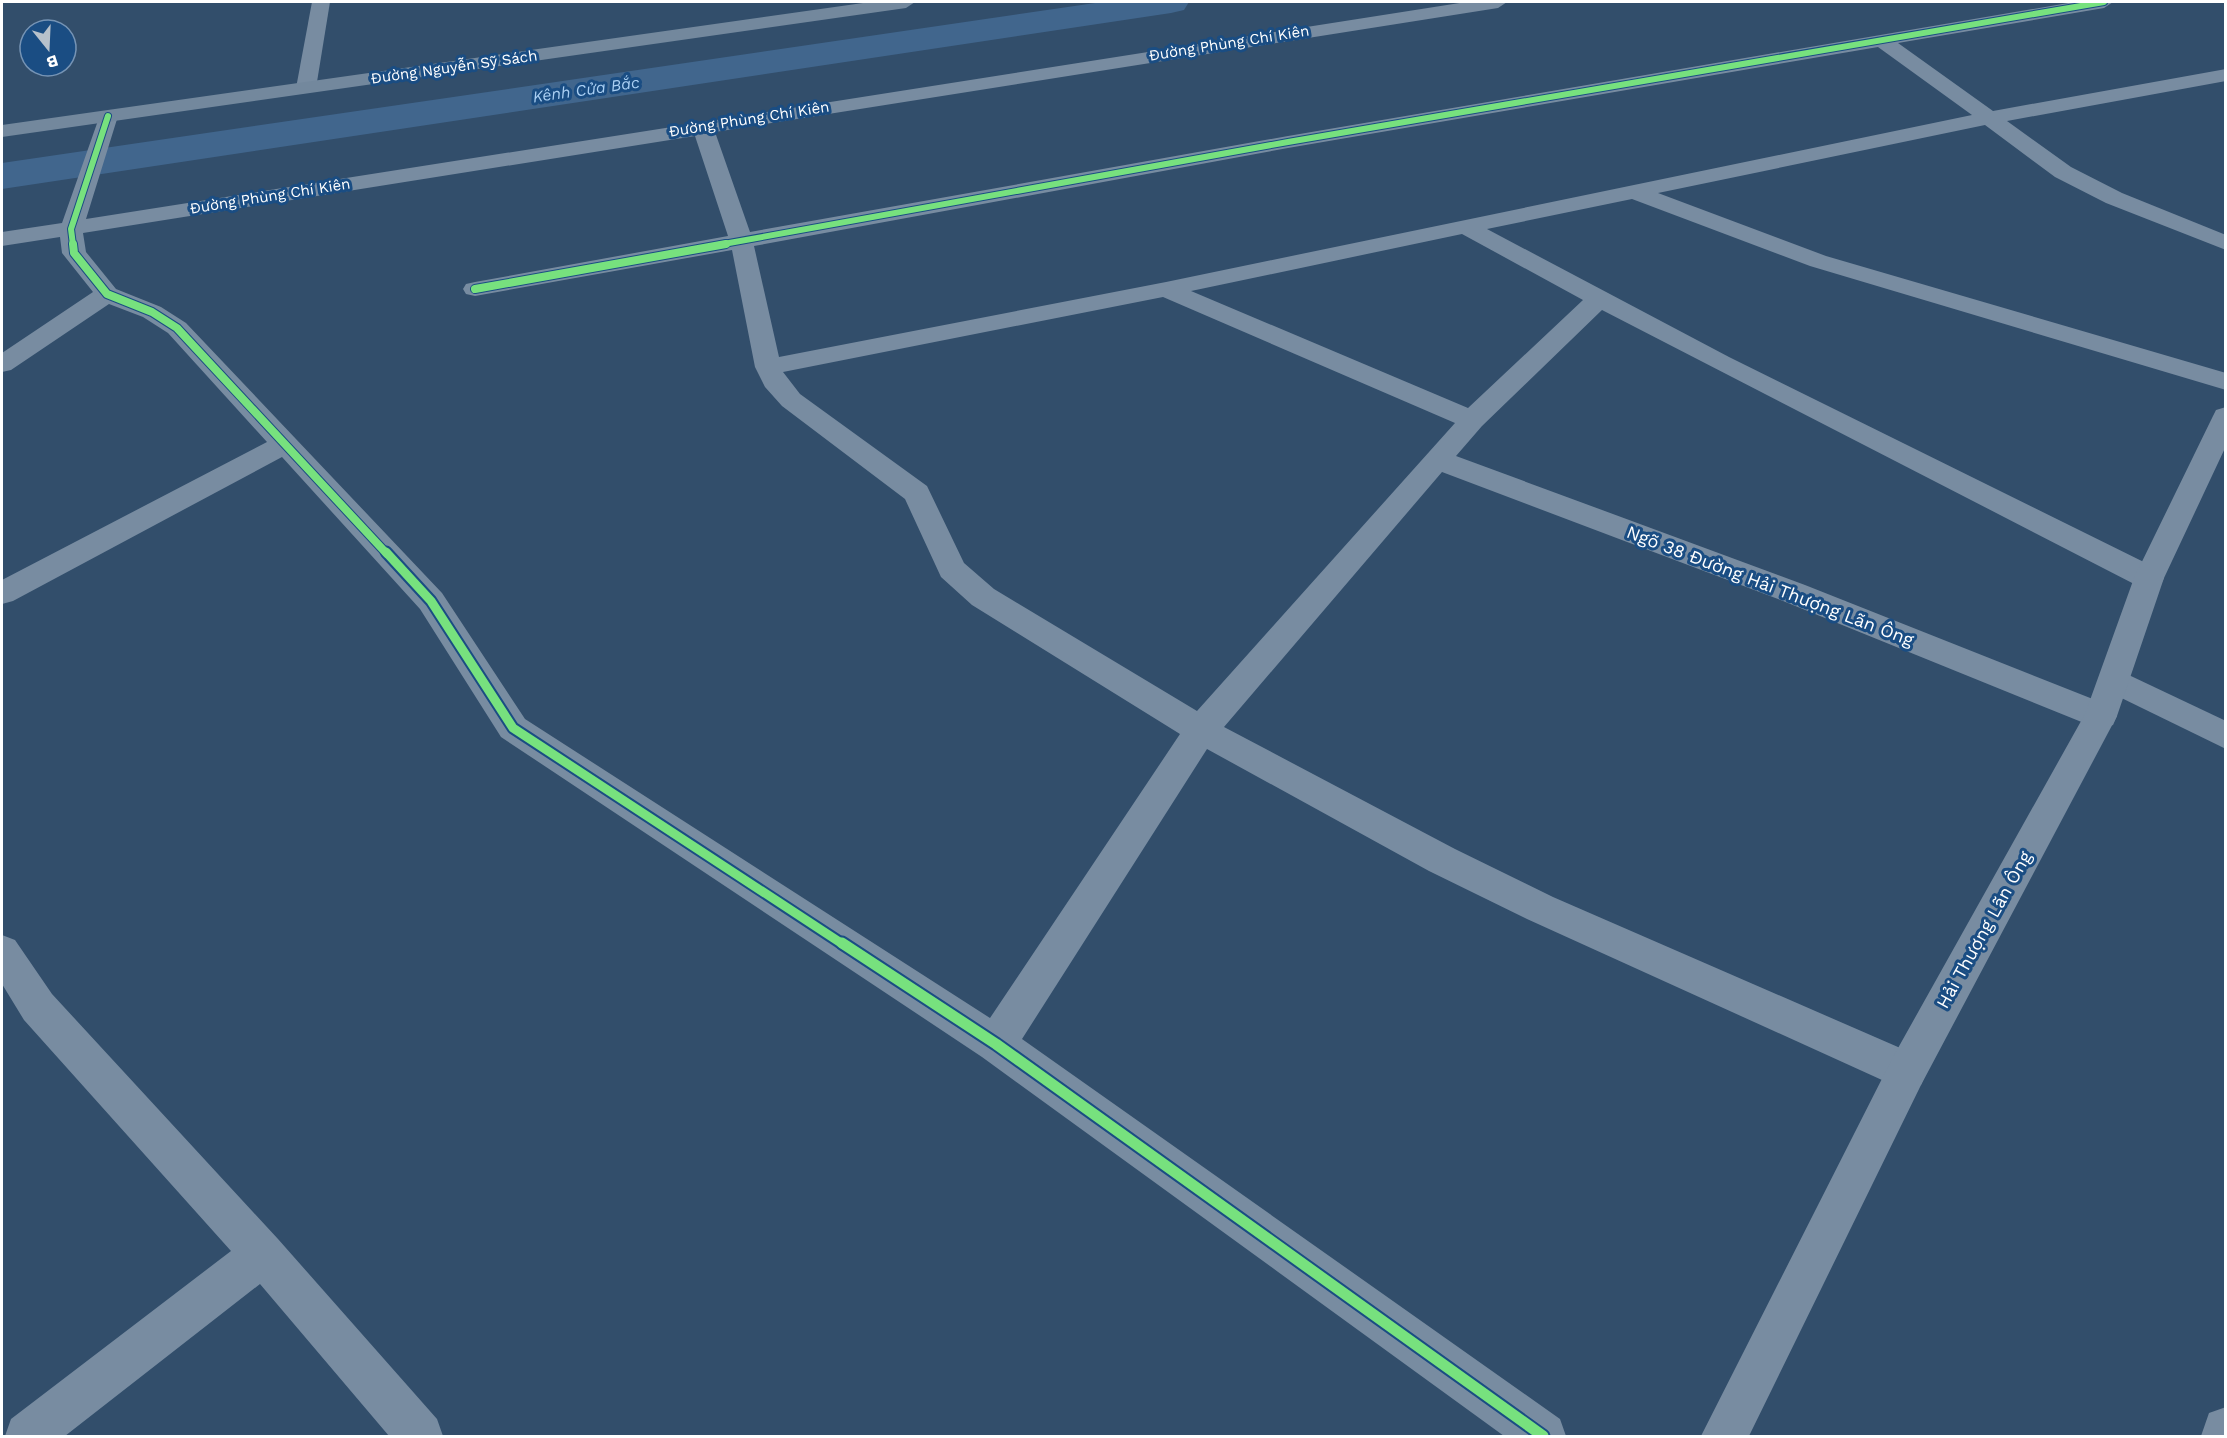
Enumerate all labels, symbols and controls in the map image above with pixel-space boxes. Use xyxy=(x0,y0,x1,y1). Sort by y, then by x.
north arrow xyxy=(18,18,78,78)
street label: Đường Phùng Chí Kiên xyxy=(1147,21,1311,65)
street label: Đường Nguyễn Sỹ Sách xyxy=(369,45,538,88)
text: B xyxy=(44,51,61,73)
water label: Kênh Cửa Bắc xyxy=(531,73,641,106)
street label: Đường Phùng Chí Kiên xyxy=(667,97,831,141)
street label: Đường Phùng Chí Kiên xyxy=(188,174,352,218)
street label: Ngõ 38 Đường Hải Thượng Lãn Ông xyxy=(1624,521,1917,650)
street label: Hải Thượng Lãn Ông xyxy=(1932,847,2036,1012)

